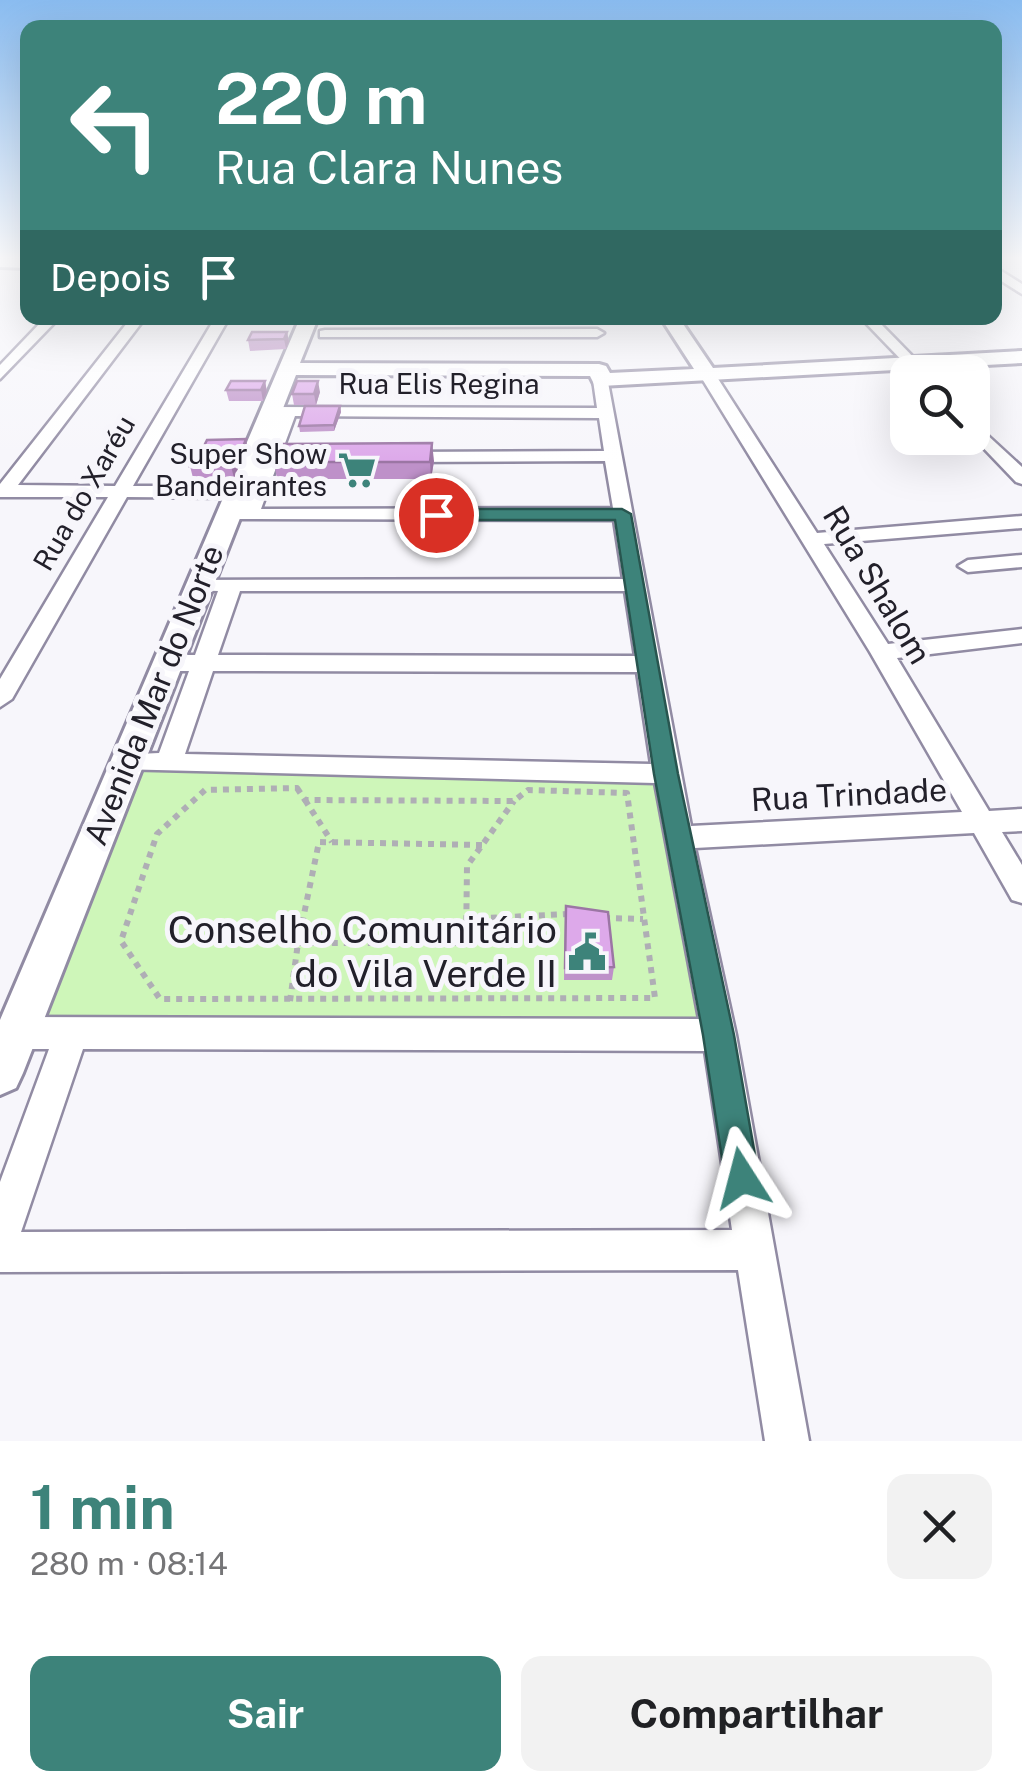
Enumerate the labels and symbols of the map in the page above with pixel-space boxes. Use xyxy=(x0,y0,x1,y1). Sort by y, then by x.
street label: Rua Elis Regina xyxy=(339,367,539,400)
street label: Rua do Xaréu xyxy=(26,409,141,576)
place label: Super Show Bandeirantes xyxy=(155,437,327,502)
supermarket icon: Super Show Bandeirantes xyxy=(336,449,378,491)
pin xyxy=(394,473,479,558)
street label: Rua Shalom xyxy=(816,499,939,670)
street label: Avenida Mar do Norte xyxy=(76,539,231,850)
street label: Rua Trindade xyxy=(750,771,948,818)
place label: Conselho Comunitário do Vila Verde II xyxy=(168,907,557,996)
public building icon: Conselho Comunitário do Vila Verde II xyxy=(566,931,608,973)
position arrow xyxy=(690,1126,794,1230)

